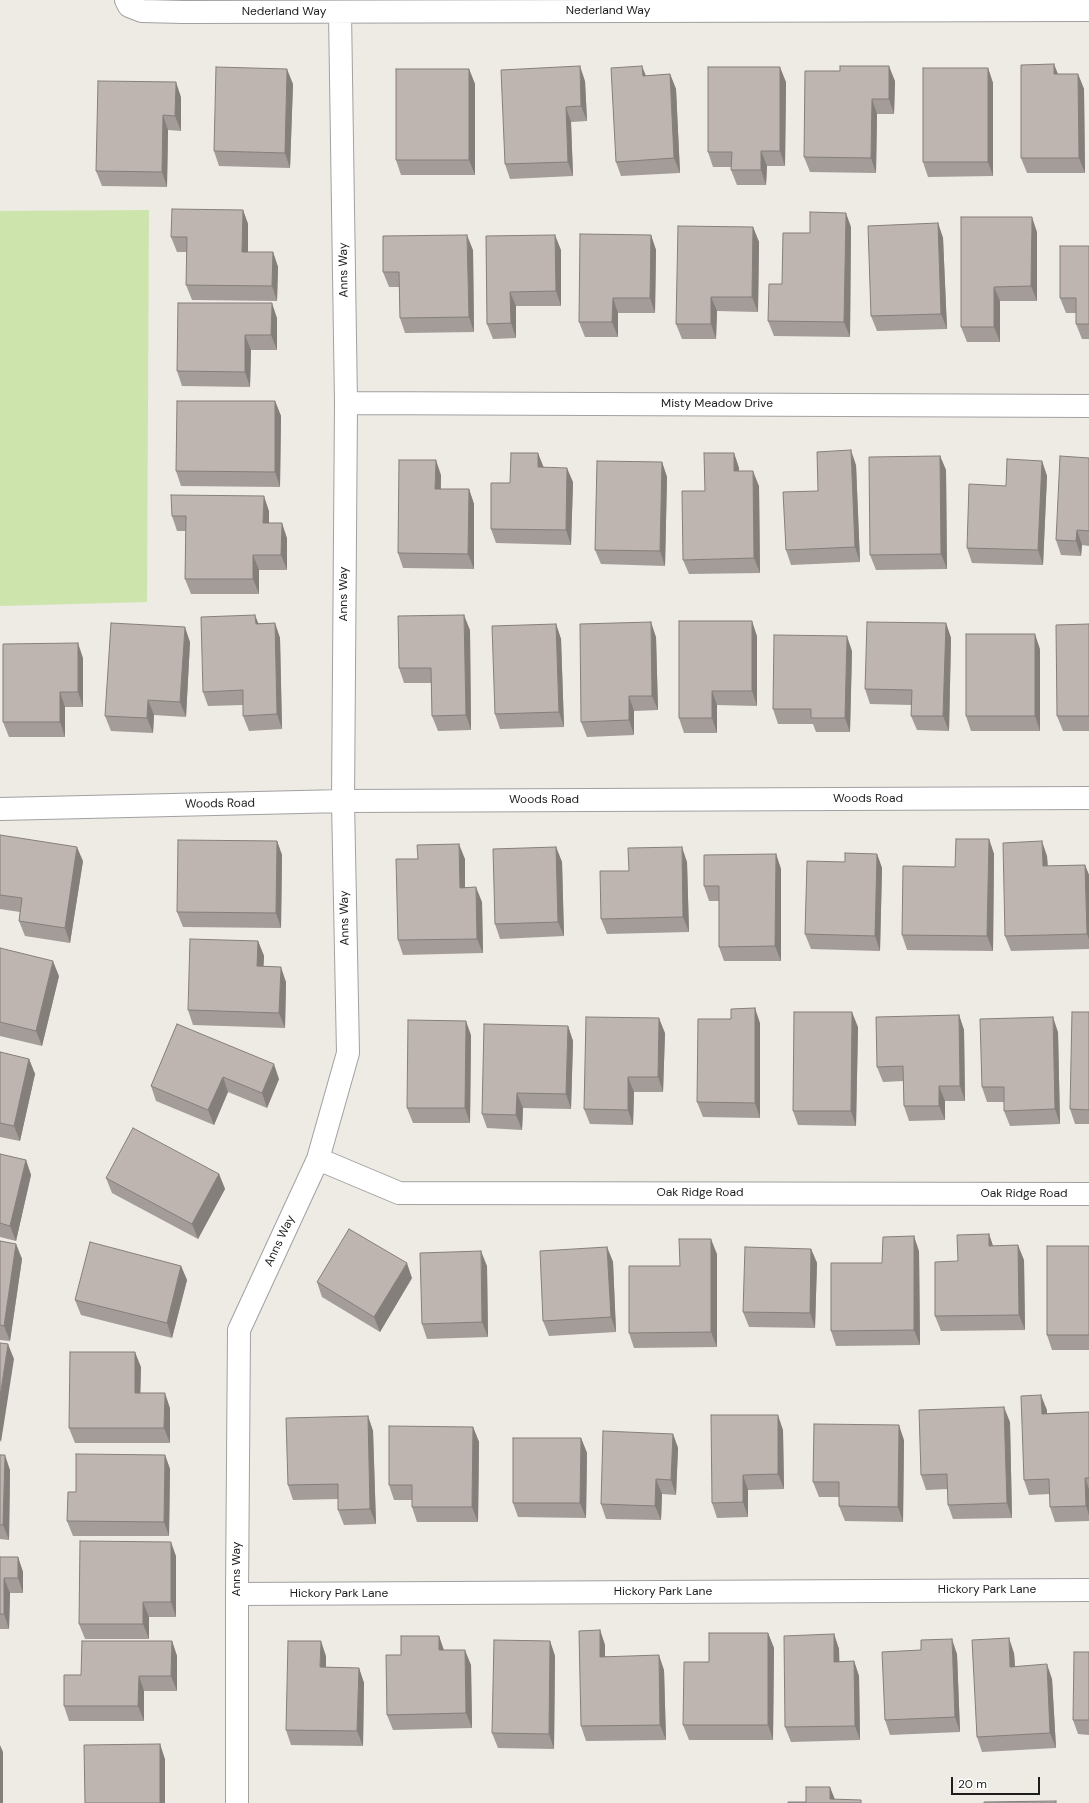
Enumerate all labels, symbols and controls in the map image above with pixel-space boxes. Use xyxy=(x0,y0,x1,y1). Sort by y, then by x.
street label: Nederland Way xyxy=(566,4,650,18)
street label: Nederland Way xyxy=(242,5,326,19)
street label: Anns Way xyxy=(336,242,352,298)
street label: Misty Meadow Drive xyxy=(661,397,773,411)
street label: Anns Way xyxy=(337,566,351,622)
street label: Woods Road xyxy=(833,792,903,806)
street label: Woods Road xyxy=(509,793,579,807)
street label: Woods Road xyxy=(185,796,255,812)
street label: Anns Way xyxy=(337,890,353,946)
street label: Oak Ridge Road xyxy=(657,1186,743,1200)
street label: Oak Ridge Road xyxy=(981,1187,1067,1201)
street label: Anns Way xyxy=(262,1213,298,1269)
street label: Anns Way xyxy=(230,1541,244,1597)
street label: Hickory Park Lane xyxy=(938,1583,1036,1597)
street label: Hickory Park Lane xyxy=(614,1585,712,1599)
street label: Hickory Park Lane xyxy=(290,1587,388,1601)
scale bar xyxy=(953,1769,1042,1795)
text: 20 m xyxy=(958,1776,987,1792)

